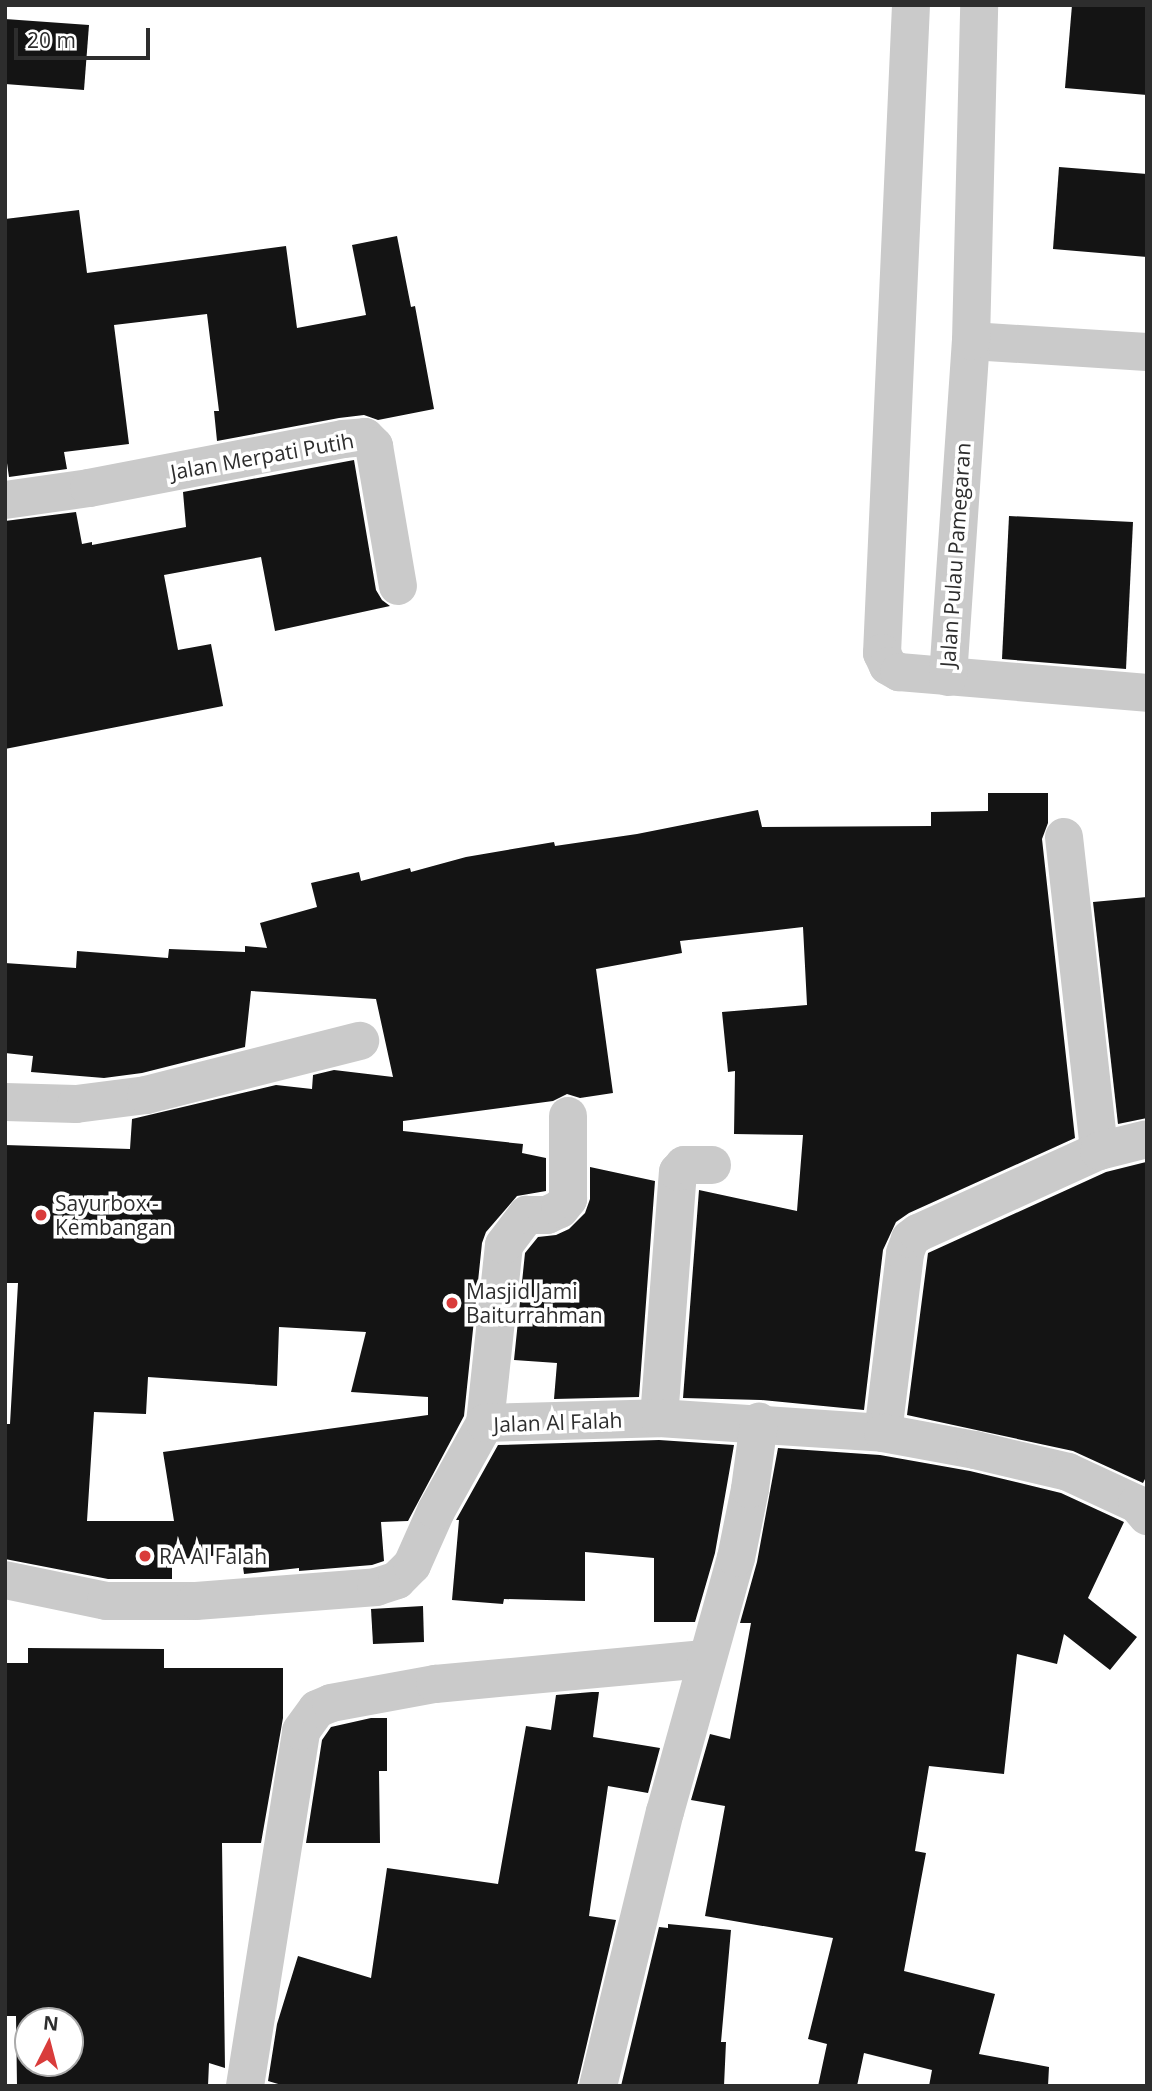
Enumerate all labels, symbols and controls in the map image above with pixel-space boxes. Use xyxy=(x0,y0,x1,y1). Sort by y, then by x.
scale bar xyxy=(18,14,154,58)
text: 20 m xyxy=(27,26,76,54)
street label: Jalan Merpati Putih xyxy=(168,427,356,485)
street label: Jalan Pulau Pamegaran xyxy=(935,442,975,668)
place label: Sayurbox - Kembangan xyxy=(55,1190,172,1240)
marker: Sayurbox - Kembangan xyxy=(33,1207,49,1223)
place label: Masjid Jami Baiturrahman xyxy=(466,1278,603,1328)
marker: Masjid Jami Baiturrahman xyxy=(444,1295,460,1311)
street label: Jalan Al Falah xyxy=(493,1407,623,1437)
place label: RA Al Falah xyxy=(159,1543,267,1569)
marker: RA Al Falah xyxy=(137,1548,153,1564)
north arrow xyxy=(14,2007,84,2077)
text: N xyxy=(42,2009,60,2037)

